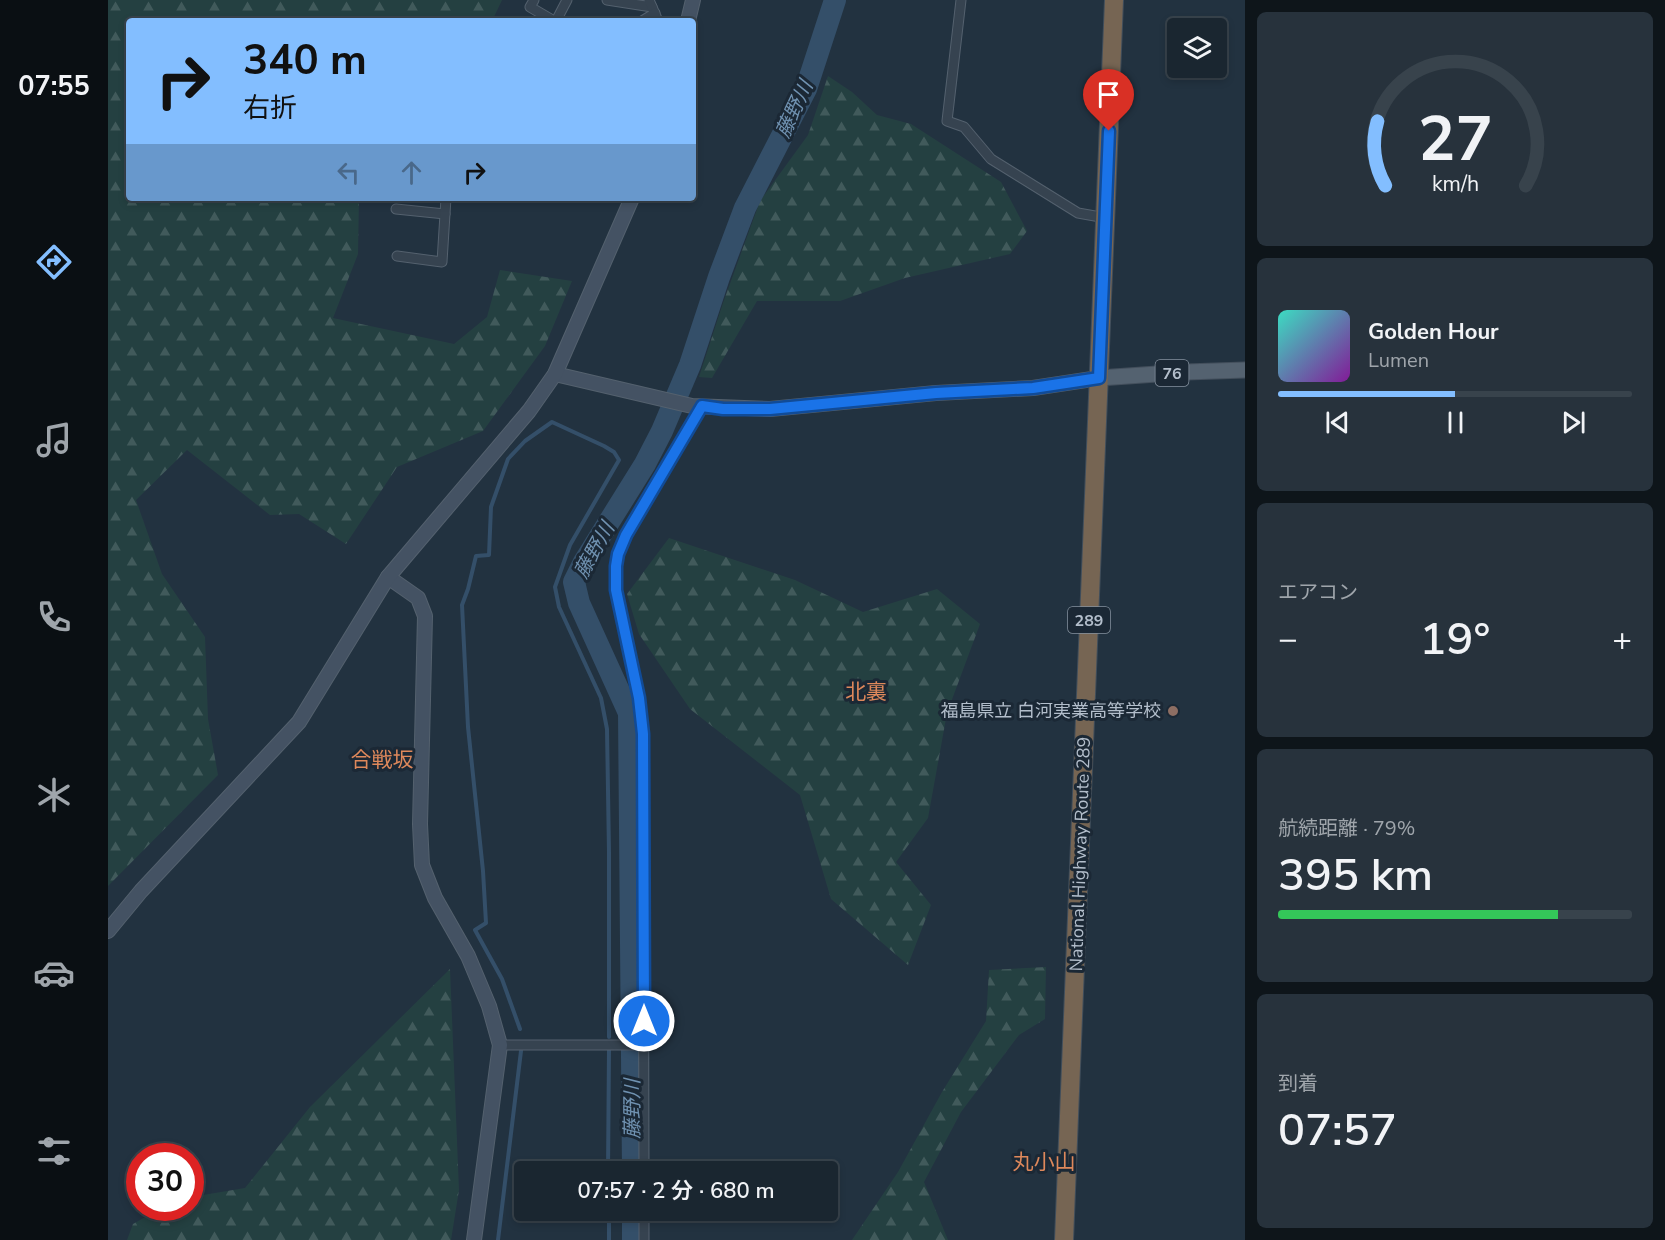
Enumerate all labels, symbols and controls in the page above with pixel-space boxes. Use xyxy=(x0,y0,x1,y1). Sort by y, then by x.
map controls xyxy=(1167,18,1227,78)
button: layers xyxy=(1167,18,1227,78)
text: 340 m xyxy=(243,32,367,89)
icon: right xyxy=(144,42,222,120)
text: 07:55 xyxy=(18,68,90,105)
pin xyxy=(1083,69,1134,131)
water label: 藤野川 xyxy=(770,75,820,142)
icon: arrive xyxy=(1092,78,1125,111)
text: 右折 xyxy=(243,90,297,127)
text: 27 xyxy=(1418,97,1492,182)
icon: left xyxy=(332,156,365,189)
icon: ahead xyxy=(395,156,428,189)
icon: right xyxy=(458,156,491,189)
text: km/h xyxy=(1431,169,1479,199)
icon: directions xyxy=(33,241,75,283)
text: Golden Hour xyxy=(1368,317,1499,347)
text: Lumen xyxy=(1368,347,1429,374)
road number: 76 xyxy=(1156,360,1188,386)
icon: previous xyxy=(1321,406,1354,439)
icon: pause xyxy=(1439,406,1472,439)
icon: next xyxy=(1557,406,1590,439)
icon: music xyxy=(33,419,75,461)
water label: 藤野川 xyxy=(568,516,622,583)
text: エアコン xyxy=(1278,579,1358,606)
icon: phone xyxy=(33,596,75,638)
road number: 289 xyxy=(1068,607,1110,633)
text: 19° xyxy=(1420,609,1490,670)
text: − xyxy=(1278,617,1298,662)
text: + xyxy=(1612,617,1632,662)
district label: 北裏 xyxy=(845,678,887,706)
place label: 福島県立 白河実業高等学校 xyxy=(940,699,1161,723)
marker: 福島県立 白河実業高等学校 xyxy=(1166,704,1180,718)
street label: National Highway Route 289 xyxy=(1064,736,1096,972)
district label: 合戦坂 xyxy=(351,746,414,774)
icon: climate xyxy=(33,774,75,816)
text: 航続距離 · 79% xyxy=(1278,815,1415,842)
text: 395 km xyxy=(1278,845,1433,906)
icon: car xyxy=(33,952,75,994)
position arrow xyxy=(612,989,676,1053)
text: 到着 xyxy=(1278,1070,1318,1097)
water label: 藤野川 xyxy=(619,1077,646,1139)
text: 07:57 xyxy=(1278,1100,1397,1161)
icon: filters xyxy=(33,1130,75,1172)
speed limit sign: 30 xyxy=(126,1143,204,1221)
district label: 丸小山 xyxy=(1013,1148,1076,1176)
text: 07:57 · 2 分 · 680 m xyxy=(577,1176,775,1206)

